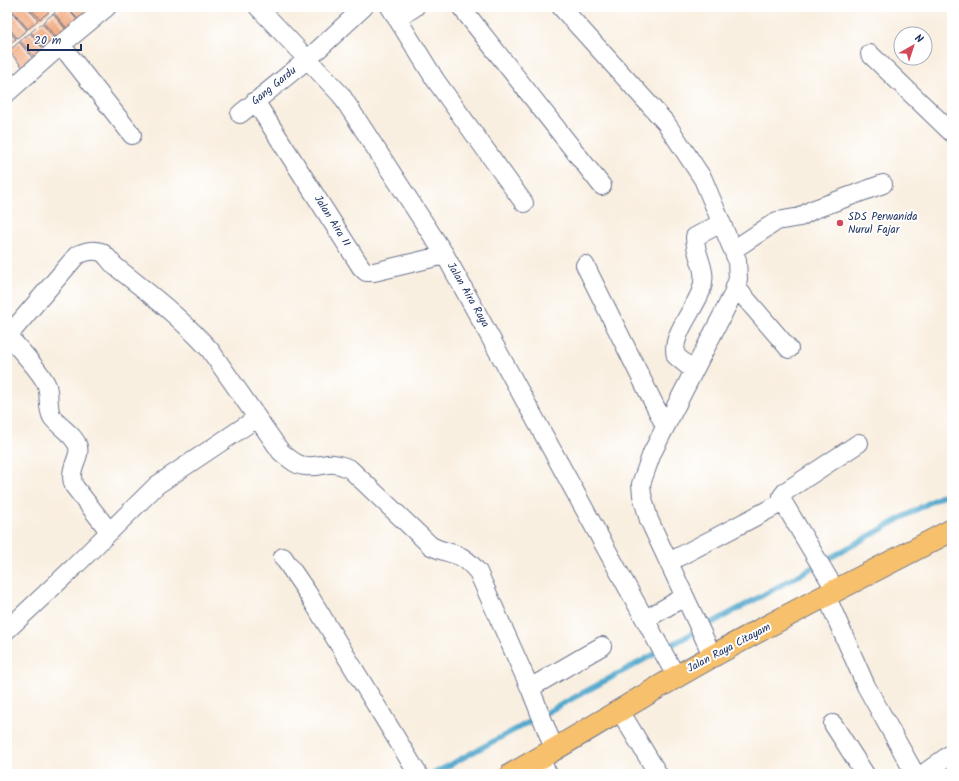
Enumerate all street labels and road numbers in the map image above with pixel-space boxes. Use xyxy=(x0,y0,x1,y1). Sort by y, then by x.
street label: Gang Gardu xyxy=(247,62,301,110)
street label: Jalan Aira II xyxy=(309,192,355,250)
street label: Jalan Aira Raya xyxy=(442,259,494,331)
street label: Jalan Raya Citayam xyxy=(684,618,774,678)

